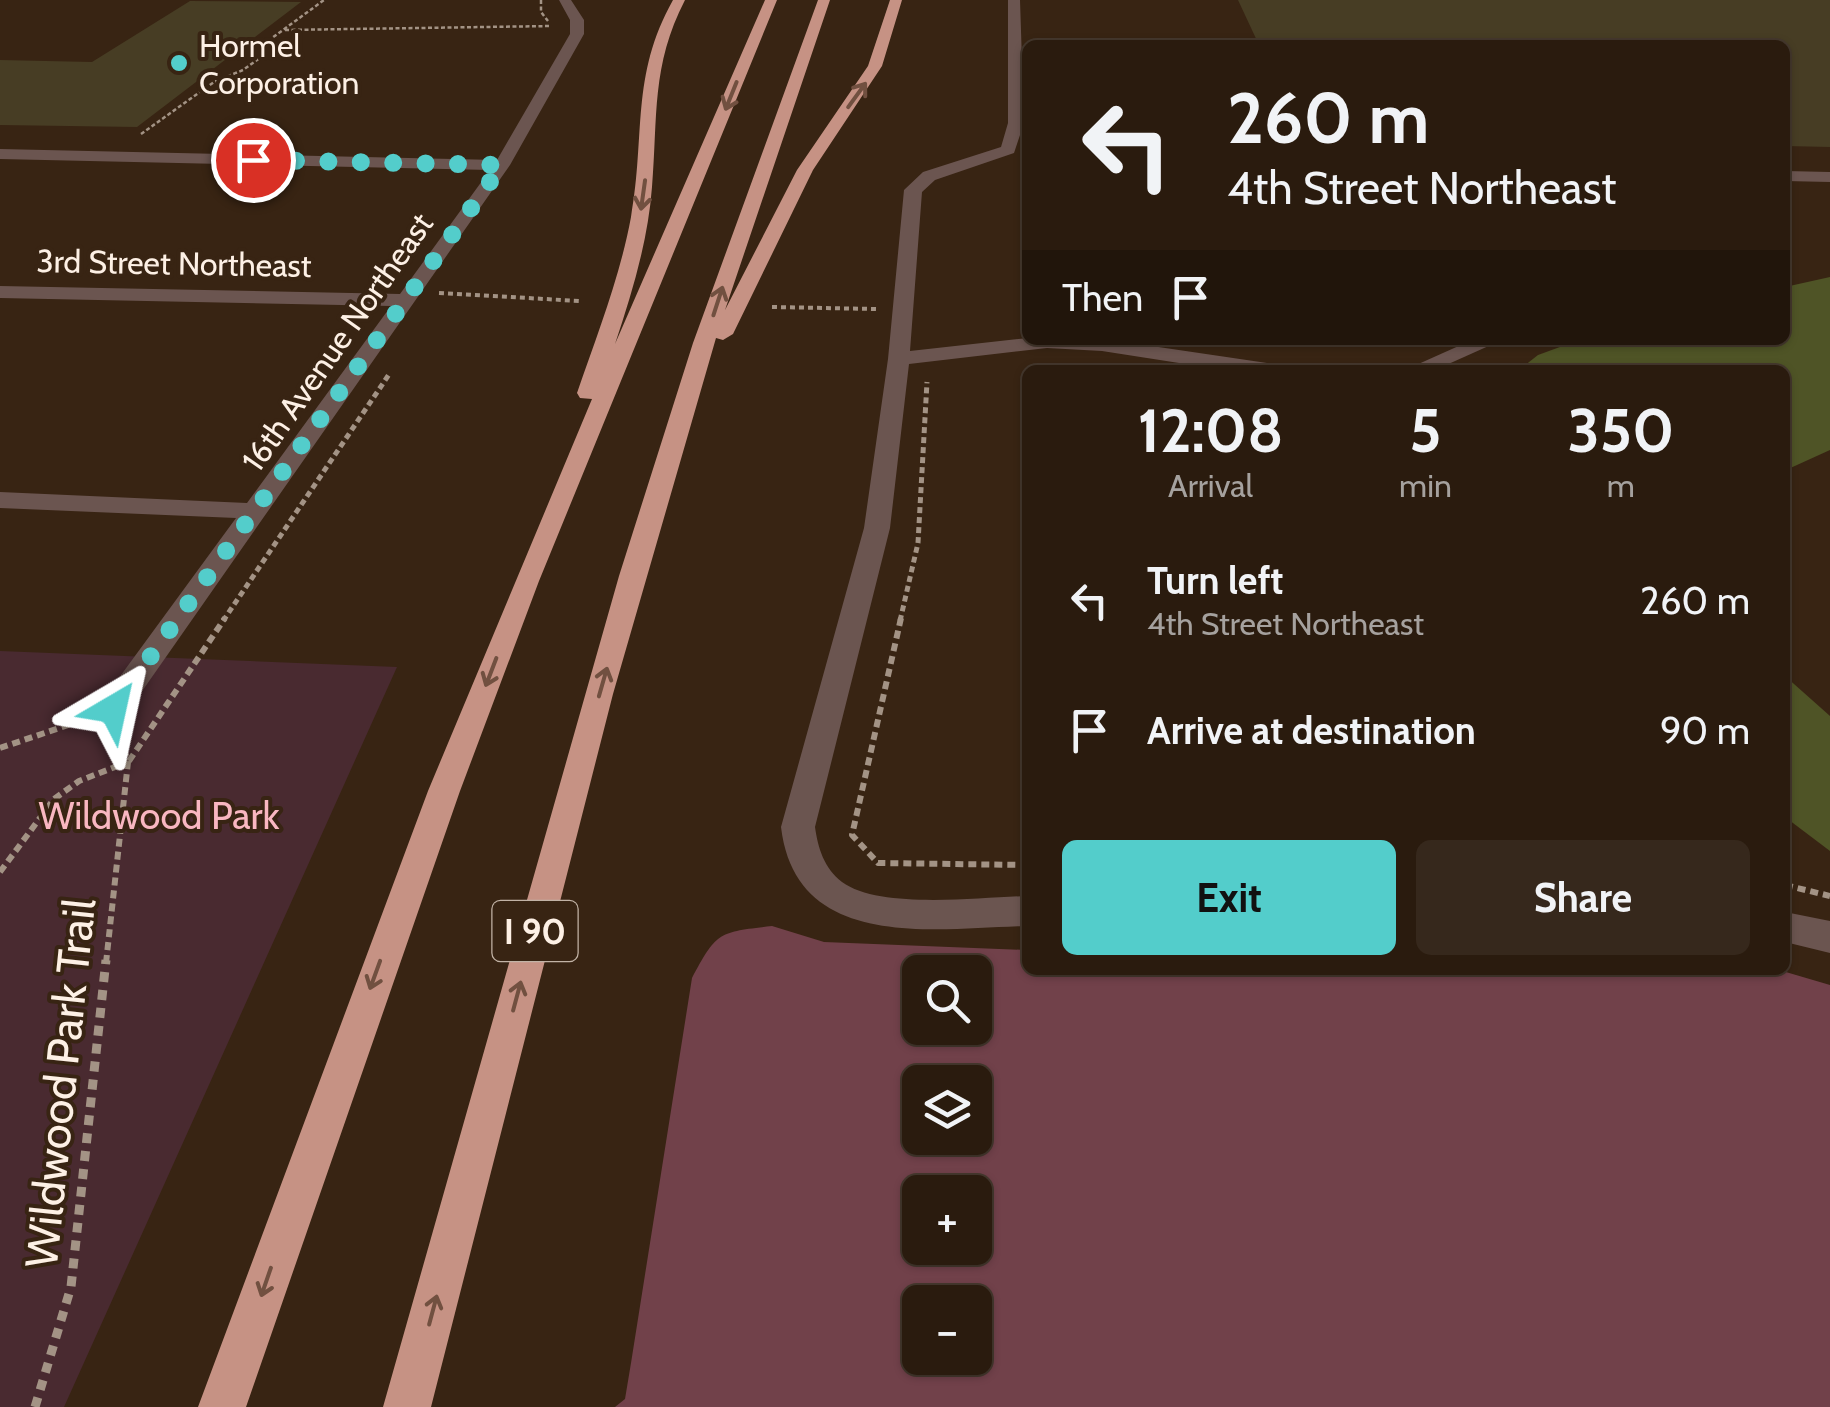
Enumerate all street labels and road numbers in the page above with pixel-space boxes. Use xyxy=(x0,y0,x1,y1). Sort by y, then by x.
street label: 16th Avenue Northeast xyxy=(233,205,441,479)
street label: 3rd Street Northeast xyxy=(36,241,312,285)
street label: Wildwood Park Trail xyxy=(14,895,106,1270)
road number: I 90 xyxy=(492,901,578,961)

